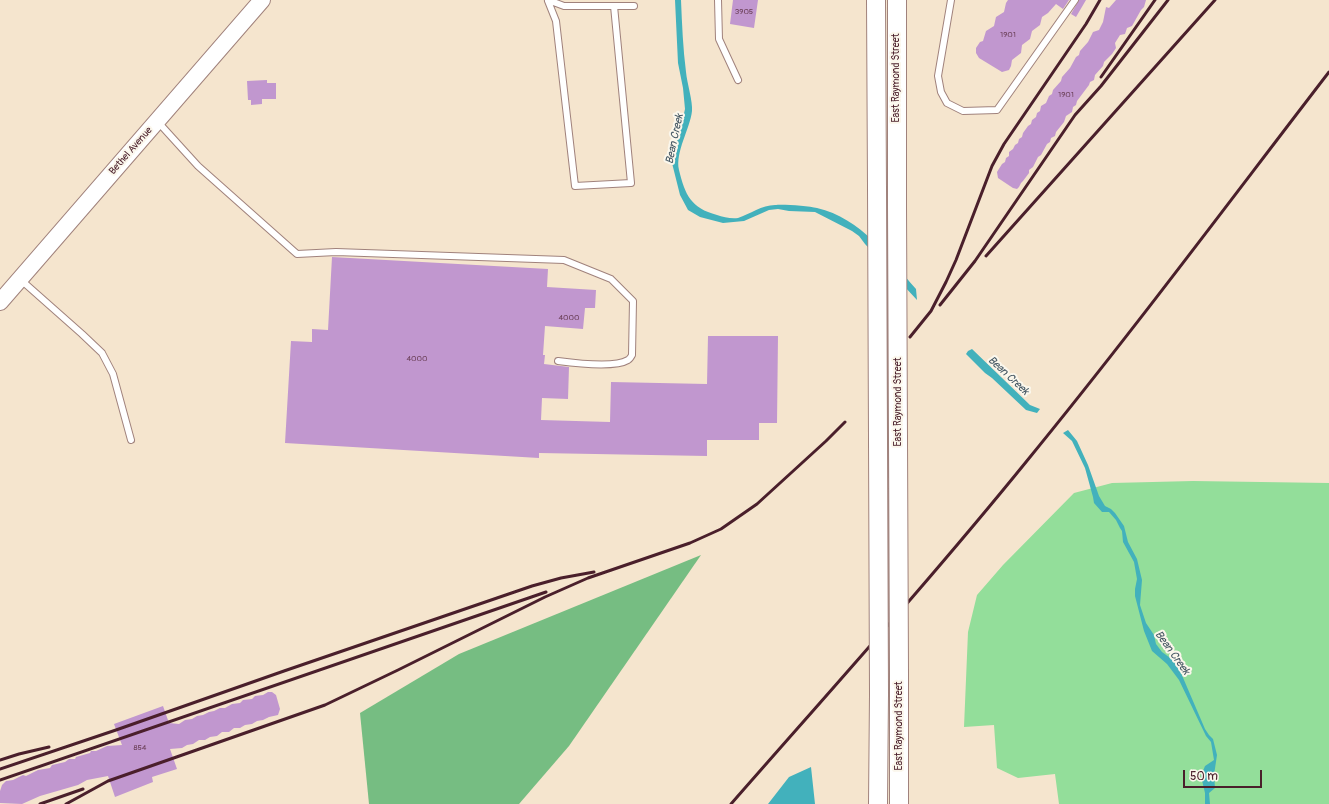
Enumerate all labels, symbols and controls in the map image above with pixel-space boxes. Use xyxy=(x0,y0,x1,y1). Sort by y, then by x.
house number: 3905 xyxy=(735,7,753,17)
house number: 1901 xyxy=(1000,30,1016,40)
street label: East Raymond Street xyxy=(890,33,902,123)
house number: 1901 xyxy=(1058,90,1074,100)
water label: Bean Creek xyxy=(663,113,687,165)
street label: Bethel Avenue xyxy=(107,125,155,177)
house number: 4000 xyxy=(558,313,580,323)
house number: 4000 xyxy=(406,354,428,364)
water label: Bean Creek xyxy=(985,354,1031,398)
street label: East Raymond Street xyxy=(892,357,904,447)
water label: Bean Creek xyxy=(1152,629,1192,677)
street label: East Raymond Street xyxy=(893,681,905,771)
house number: 854 xyxy=(133,743,147,753)
scale bar xyxy=(1185,762,1264,788)
text: 50 m xyxy=(1190,769,1218,784)

